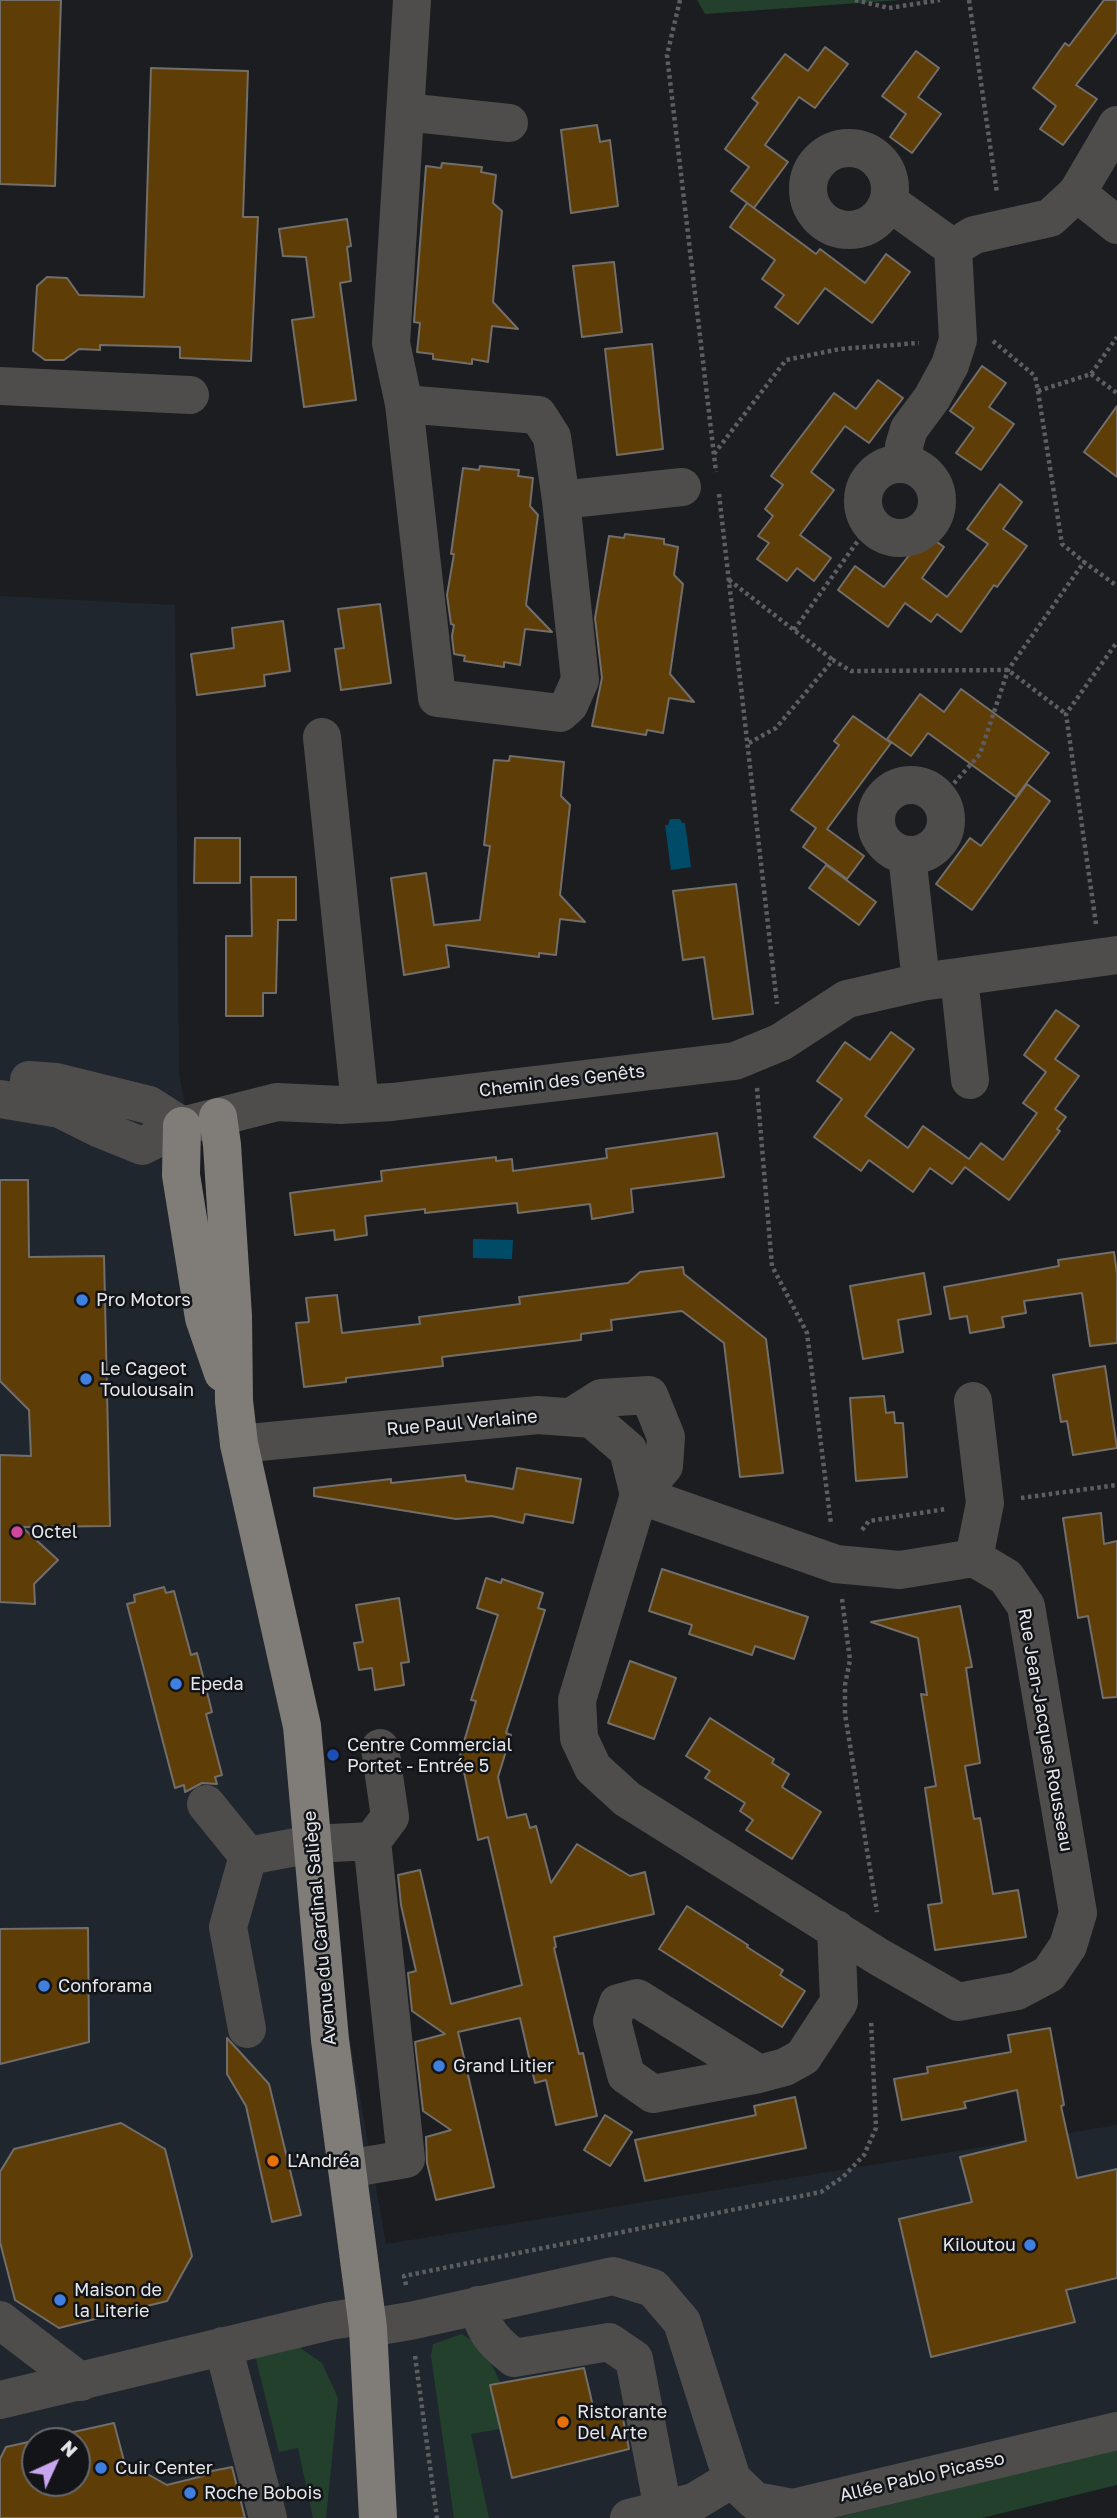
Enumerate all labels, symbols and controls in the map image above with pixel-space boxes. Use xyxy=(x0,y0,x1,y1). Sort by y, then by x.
street label: Chemin des Genêts xyxy=(478,1060,646,1102)
place label: Pro Motors xyxy=(96,1289,191,1311)
marker: Pro Motors xyxy=(74,1292,90,1308)
place label: Le Cageot Toulousain xyxy=(100,1358,194,1400)
marker: Le Cageot Toulousain xyxy=(78,1371,94,1387)
street label: Rue Paul Verlaine xyxy=(386,1406,538,1440)
place label: Octel xyxy=(31,1521,78,1543)
marker: Octel xyxy=(9,1524,25,1540)
street label: Rue Jean-Jacques Rousseau xyxy=(1013,1607,1077,1853)
place label: Epeda xyxy=(190,1673,244,1695)
marker: Epeda xyxy=(168,1676,184,1692)
place label: Centre Commercial Portet - Entrée 5 xyxy=(347,1734,512,1776)
marker: Centre Commercial Portet - Entrée 5 xyxy=(325,1747,341,1763)
street label: Avenue du Cardinal Saliège xyxy=(299,1810,341,2046)
place label: Conforama xyxy=(58,1975,152,1997)
marker: Conforama xyxy=(36,1978,52,1994)
place label: Grand Litier xyxy=(453,2055,554,2077)
marker: Grand Litier xyxy=(431,2058,447,2074)
place label: L'Andréa xyxy=(287,2150,360,2172)
marker: L'Andréa xyxy=(265,2153,281,2169)
place label: Kiloutou xyxy=(943,2234,1016,2256)
marker: Kiloutou xyxy=(1022,2237,1038,2253)
place label: Maison de la Literie xyxy=(74,2279,162,2322)
marker: Maison de la Literie xyxy=(52,2292,68,2308)
place label: Ristorante Del Arte xyxy=(577,2401,667,2444)
marker: Ristorante Del Arte xyxy=(555,2414,571,2430)
north arrow xyxy=(21,2427,91,2497)
text: N xyxy=(57,2435,83,2461)
street label: Allée Pablo Picasso xyxy=(837,2448,1007,2506)
place label: Cuir Center xyxy=(115,2457,213,2479)
marker: Cuir Center xyxy=(93,2460,109,2476)
place label: Roche Bobois xyxy=(204,2482,322,2504)
marker: Roche Bobois xyxy=(182,2485,198,2501)

